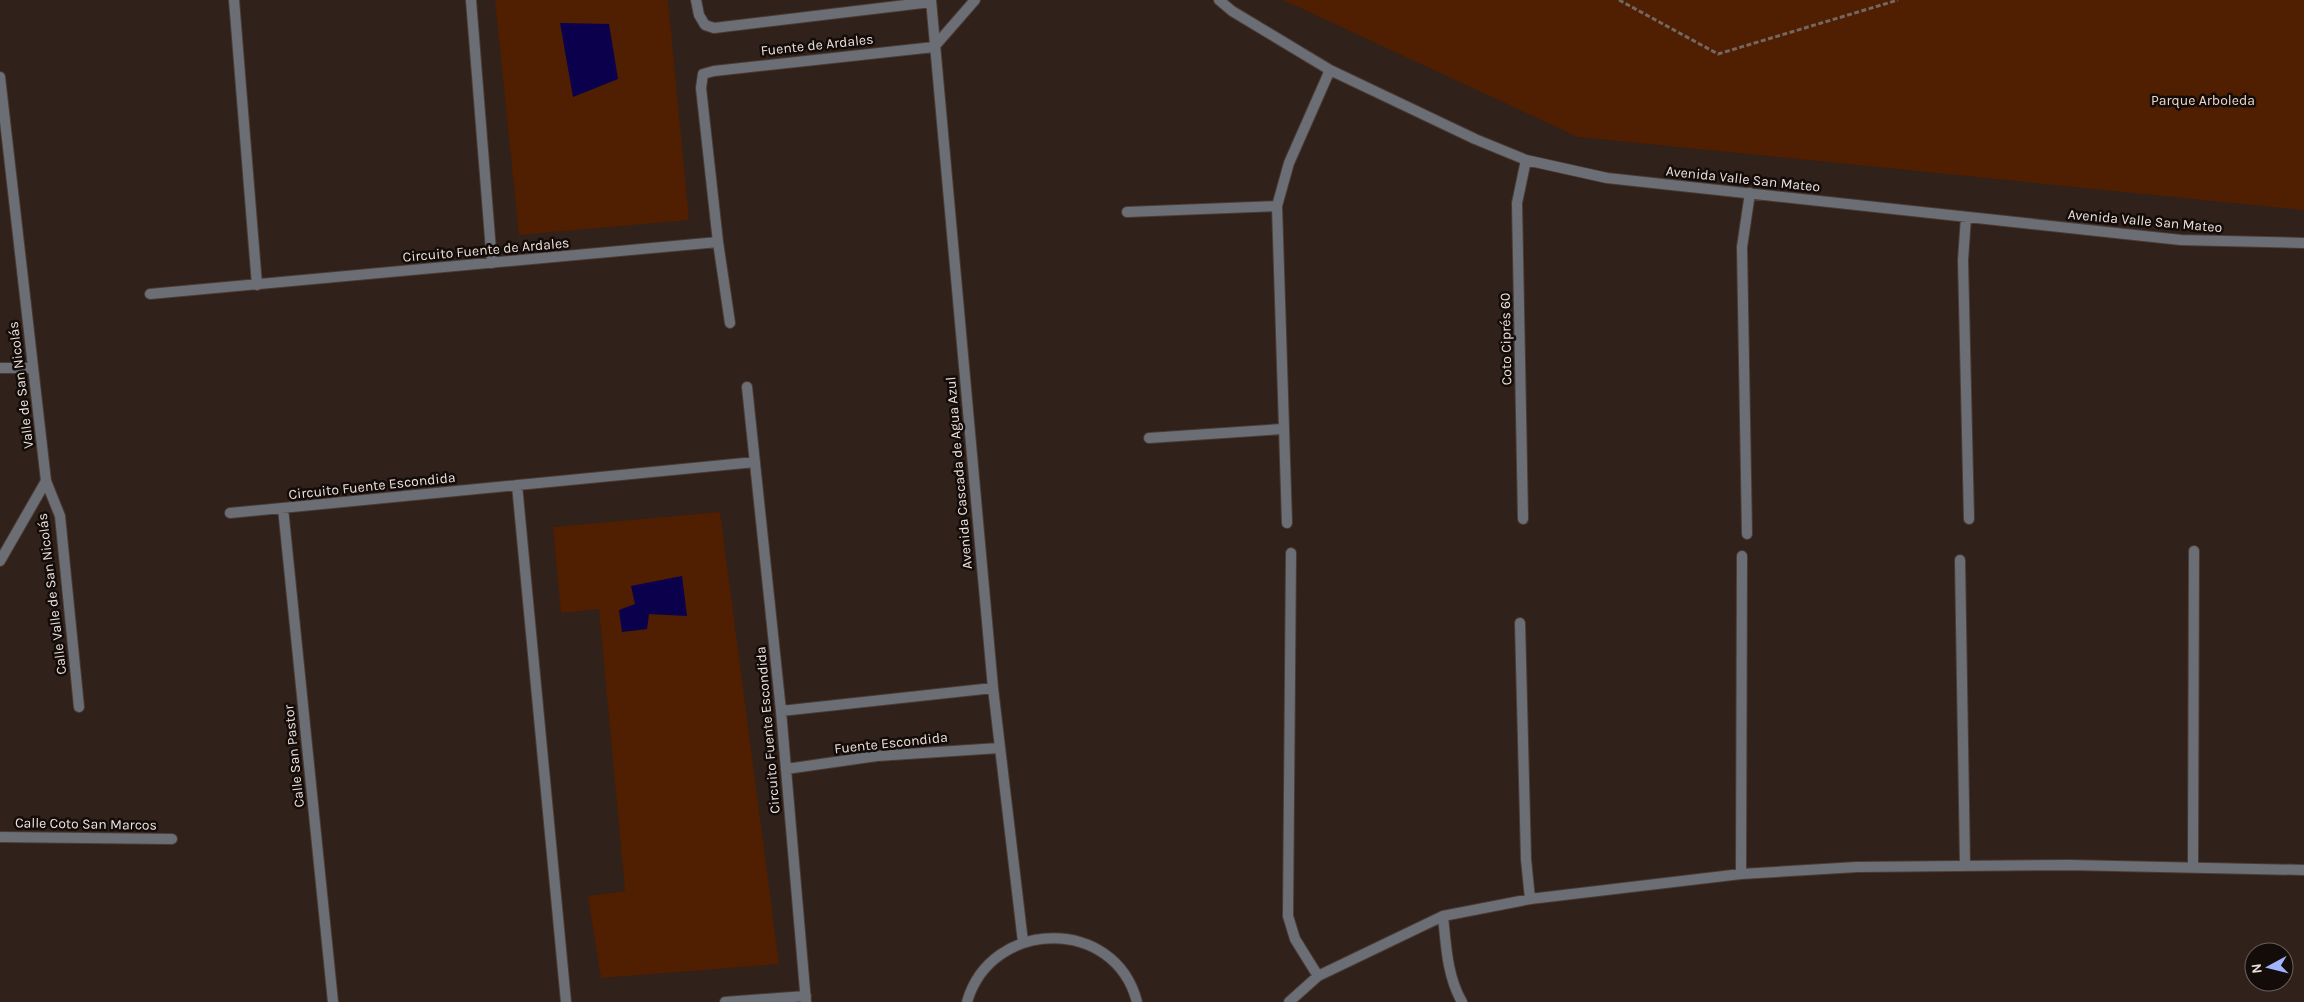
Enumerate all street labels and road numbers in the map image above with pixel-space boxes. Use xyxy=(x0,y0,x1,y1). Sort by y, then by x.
street label: Fuente de Ardales xyxy=(760,31,874,59)
street label: Avenida Valle San Mateo xyxy=(1665,162,1821,196)
street label: Avenida Valle San Mateo xyxy=(2067,206,2223,236)
street label: Circuito Fuente de Ardales xyxy=(402,234,570,266)
street label: Coto Ciprés 60 xyxy=(1497,293,1515,385)
street label: Valle de San Nicolás xyxy=(5,321,37,449)
street label: Avenida Cascada de Agua Azul xyxy=(942,376,976,570)
street label: Circuito Fuente Escondida xyxy=(288,469,456,503)
street label: Calle Valle de San Nicolás xyxy=(34,512,70,676)
street label: Circuito Fuente Escondida xyxy=(752,646,784,814)
street label: Calle San Pastor xyxy=(280,703,308,808)
street label: Fuente Escondida xyxy=(833,729,949,757)
street label: Calle Coto San Marcos xyxy=(15,814,157,834)

